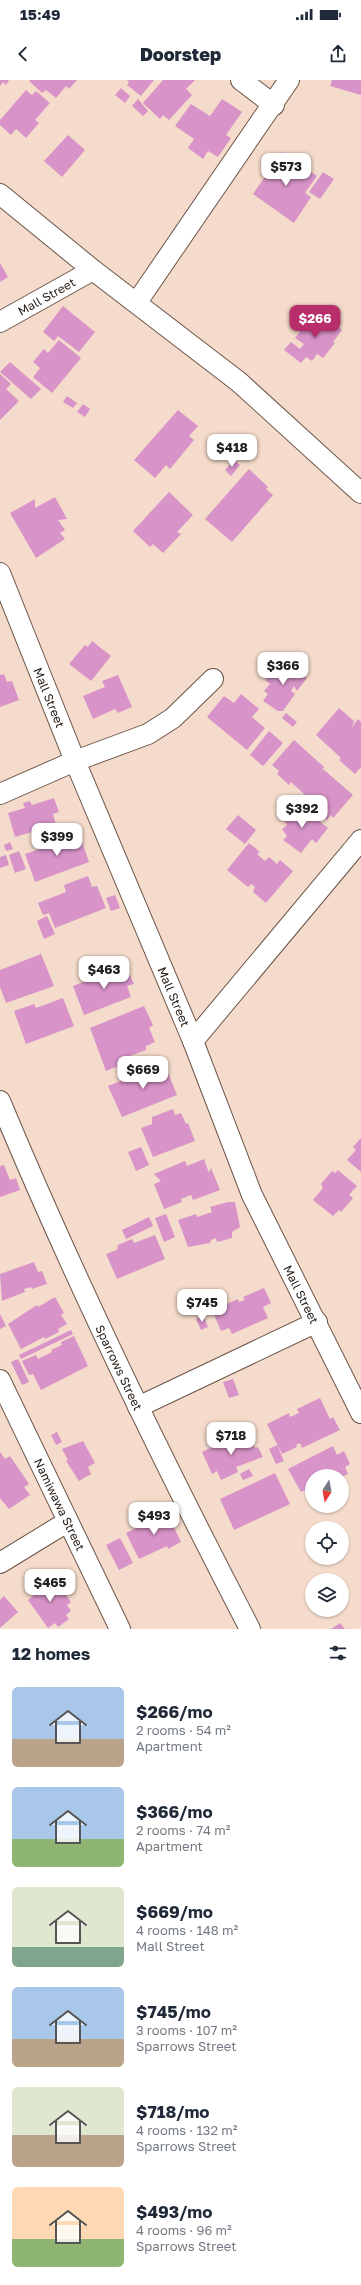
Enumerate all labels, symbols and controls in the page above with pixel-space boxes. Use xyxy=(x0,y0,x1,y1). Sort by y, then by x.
text: 15:49 xyxy=(20,5,61,23)
icon: back xyxy=(12,43,34,65)
text: Doorstep xyxy=(140,43,221,65)
icon: share xyxy=(327,43,349,65)
pin: $573 xyxy=(262,153,310,187)
text: $573 xyxy=(270,158,302,174)
street label: Mall Street xyxy=(15,274,78,318)
pin: $266 xyxy=(291,305,339,339)
text: $266 xyxy=(298,310,332,326)
pin: $418 xyxy=(208,434,256,468)
text: $418 xyxy=(216,439,248,455)
pin: $366 xyxy=(259,652,307,686)
text: $366 xyxy=(266,657,300,673)
street label: Mall Street xyxy=(31,665,68,730)
pin: $392 xyxy=(278,795,326,829)
text: $392 xyxy=(286,800,318,816)
pin: $399 xyxy=(33,823,81,857)
text: $399 xyxy=(40,828,74,844)
pin: $463 xyxy=(80,956,128,990)
text: $463 xyxy=(87,961,121,977)
street label: Mall Street xyxy=(155,964,194,1029)
pin: $669 xyxy=(119,1056,167,1090)
text: $669 xyxy=(126,1061,160,1077)
street label: Mall Street xyxy=(281,1262,323,1326)
pin: $745 xyxy=(178,1289,226,1323)
text: $745 xyxy=(186,1294,218,1310)
street label: Sparrows Street xyxy=(93,1322,146,1413)
pin: $718 xyxy=(207,1422,255,1456)
text: $718 xyxy=(216,1427,246,1443)
street label: Namiwawa Street xyxy=(31,1456,89,1553)
north arrow xyxy=(305,1469,349,1513)
map controls xyxy=(305,1469,349,1617)
pin: $493 xyxy=(130,1502,178,1536)
text: $493 xyxy=(137,1507,171,1523)
button: locate xyxy=(305,1521,349,1565)
pin: $465 xyxy=(26,1569,74,1603)
button: layers xyxy=(305,1573,349,1617)
text: $465 xyxy=(33,1574,67,1590)
icon: filters xyxy=(327,1642,349,1664)
text: 12 homes xyxy=(12,1643,90,1664)
text: $266/mo xyxy=(136,1701,213,1722)
icon: home xyxy=(44,1703,92,1751)
text: 2 rooms · 54 m² xyxy=(136,1722,231,1738)
text: Apartment xyxy=(136,1738,203,1754)
text: $366/mo xyxy=(136,1801,213,1822)
icon: home xyxy=(44,1803,92,1851)
text: 2 rooms · 74 m² xyxy=(136,1822,230,1838)
text: Apartment xyxy=(136,1838,203,1854)
text: $669/mo xyxy=(136,1901,213,1922)
icon: home xyxy=(44,1903,92,1951)
text: 4 rooms · 148 m² xyxy=(136,1922,238,1938)
text: Mall Street xyxy=(136,1938,205,1954)
text: $745/mo xyxy=(136,2001,211,2022)
icon: home xyxy=(44,2003,92,2051)
text: 3 rooms · 107 m² xyxy=(136,2022,237,2038)
text: Sparrows Street xyxy=(136,2038,237,2054)
text: $718/mo xyxy=(136,2101,210,2122)
icon: home xyxy=(44,2103,92,2151)
text: 4 rooms · 132 m² xyxy=(136,2122,237,2138)
text: Sparrows Street xyxy=(136,2138,237,2154)
text: $493/mo xyxy=(136,2201,212,2222)
icon: home xyxy=(44,2203,92,2251)
text: 4 rooms · 96 m² xyxy=(136,2222,232,2238)
text: Sparrows Street xyxy=(136,2238,237,2254)

